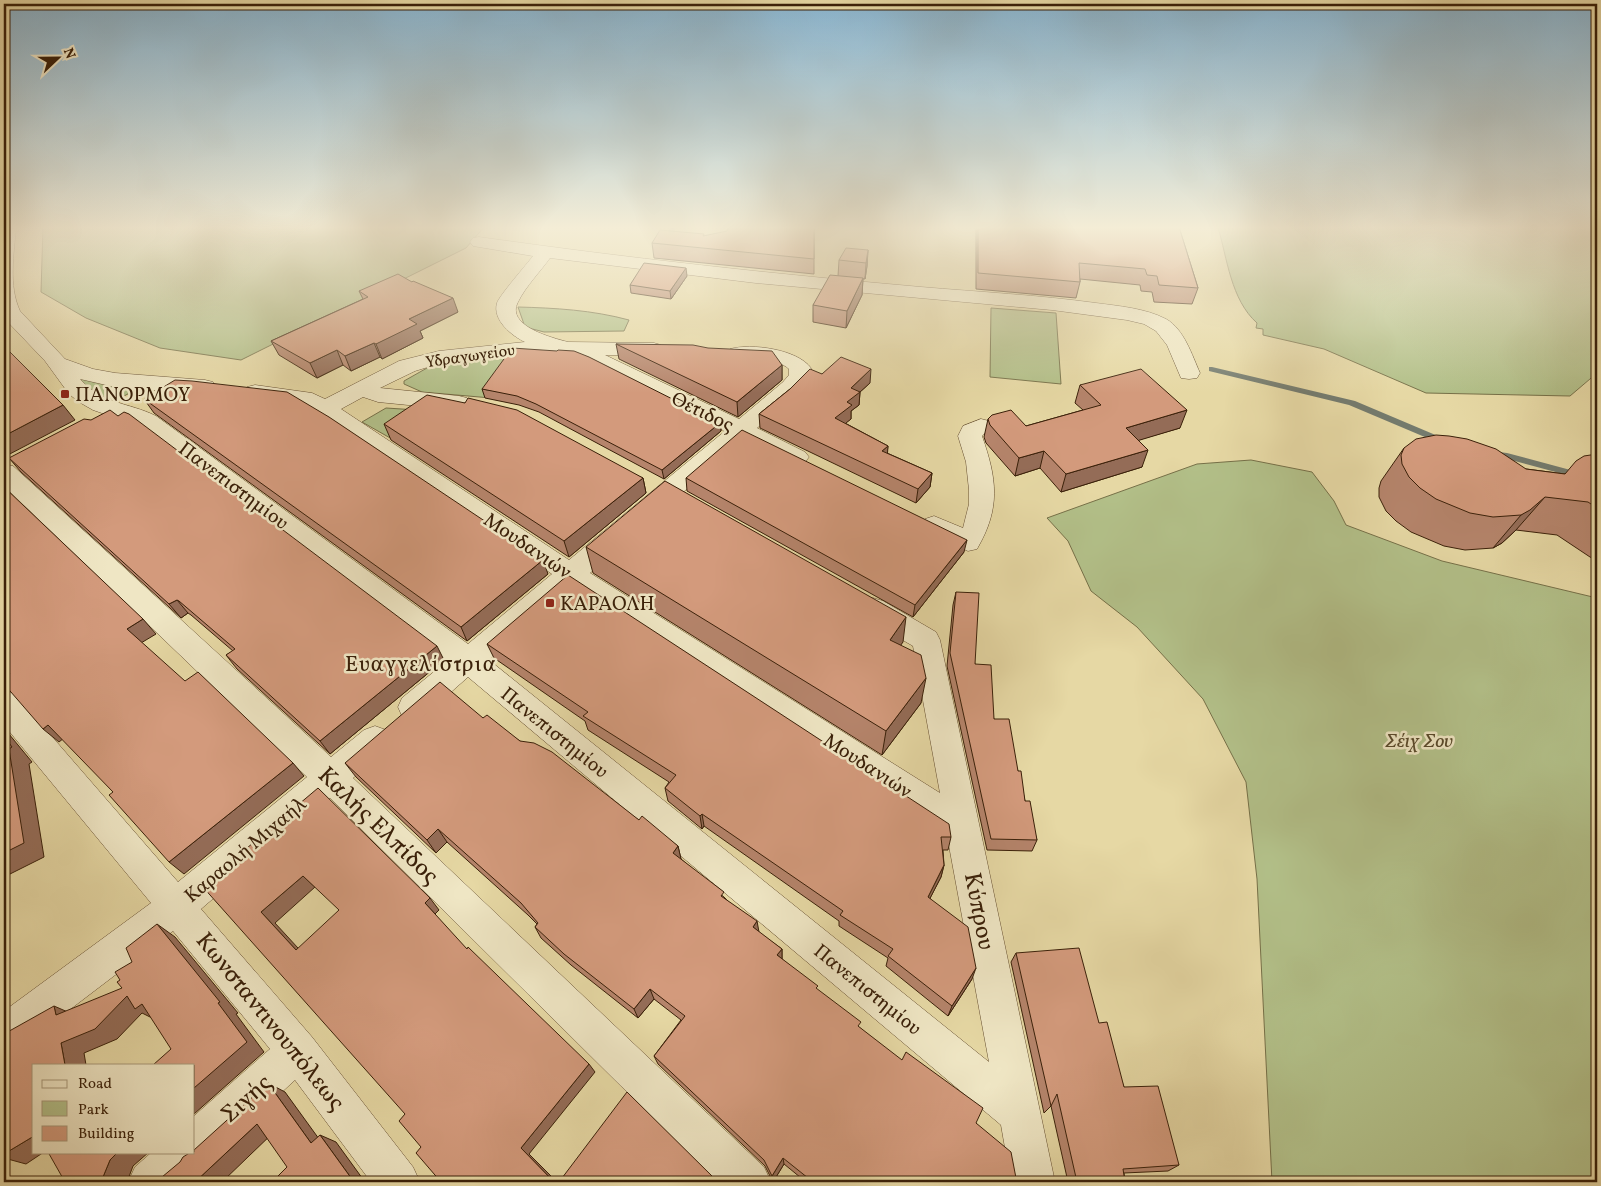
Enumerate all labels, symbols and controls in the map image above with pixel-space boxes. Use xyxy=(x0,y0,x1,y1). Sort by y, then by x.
north arrow xyxy=(32,32,82,82)
text: N xyxy=(58,45,79,62)
street label: Υδραγωγείου xyxy=(424,340,517,374)
place label: ΠΑΝΟΡΜΟΥ xyxy=(75,382,191,410)
street label: Θέτιδος xyxy=(666,386,738,440)
marker: ΠΑΝΟΡΜΟΥ xyxy=(59,388,71,400)
street label: Πανεπιστημίου xyxy=(172,436,294,537)
street label: Μουδανιών xyxy=(477,507,577,587)
place label: ΚΑΡΑΟΛΗ xyxy=(560,591,655,619)
marker: ΚΑΡΑΟΛΗ xyxy=(544,597,556,609)
district label: Ευαγγελίστρια xyxy=(345,650,497,681)
street label: Πανεπιστημίου xyxy=(494,681,614,786)
street label: Μουδανιών xyxy=(817,728,917,806)
park label: Σέιχ Σου xyxy=(1385,728,1453,756)
street label: Καλής Ελπίδος xyxy=(309,760,446,893)
street label: Καραολή Μιχαήλ xyxy=(179,791,314,910)
street label: Κύπρου xyxy=(954,870,1002,953)
street label: Κωνσταντινουπόλεως xyxy=(187,926,352,1119)
street label: Πανεπιστημίου xyxy=(807,938,927,1043)
legend xyxy=(32,1064,195,1154)
street label: Σιγής xyxy=(214,1067,280,1132)
text: Road xyxy=(78,1074,112,1095)
text: Park xyxy=(78,1100,109,1121)
text: Building xyxy=(78,1124,135,1145)

